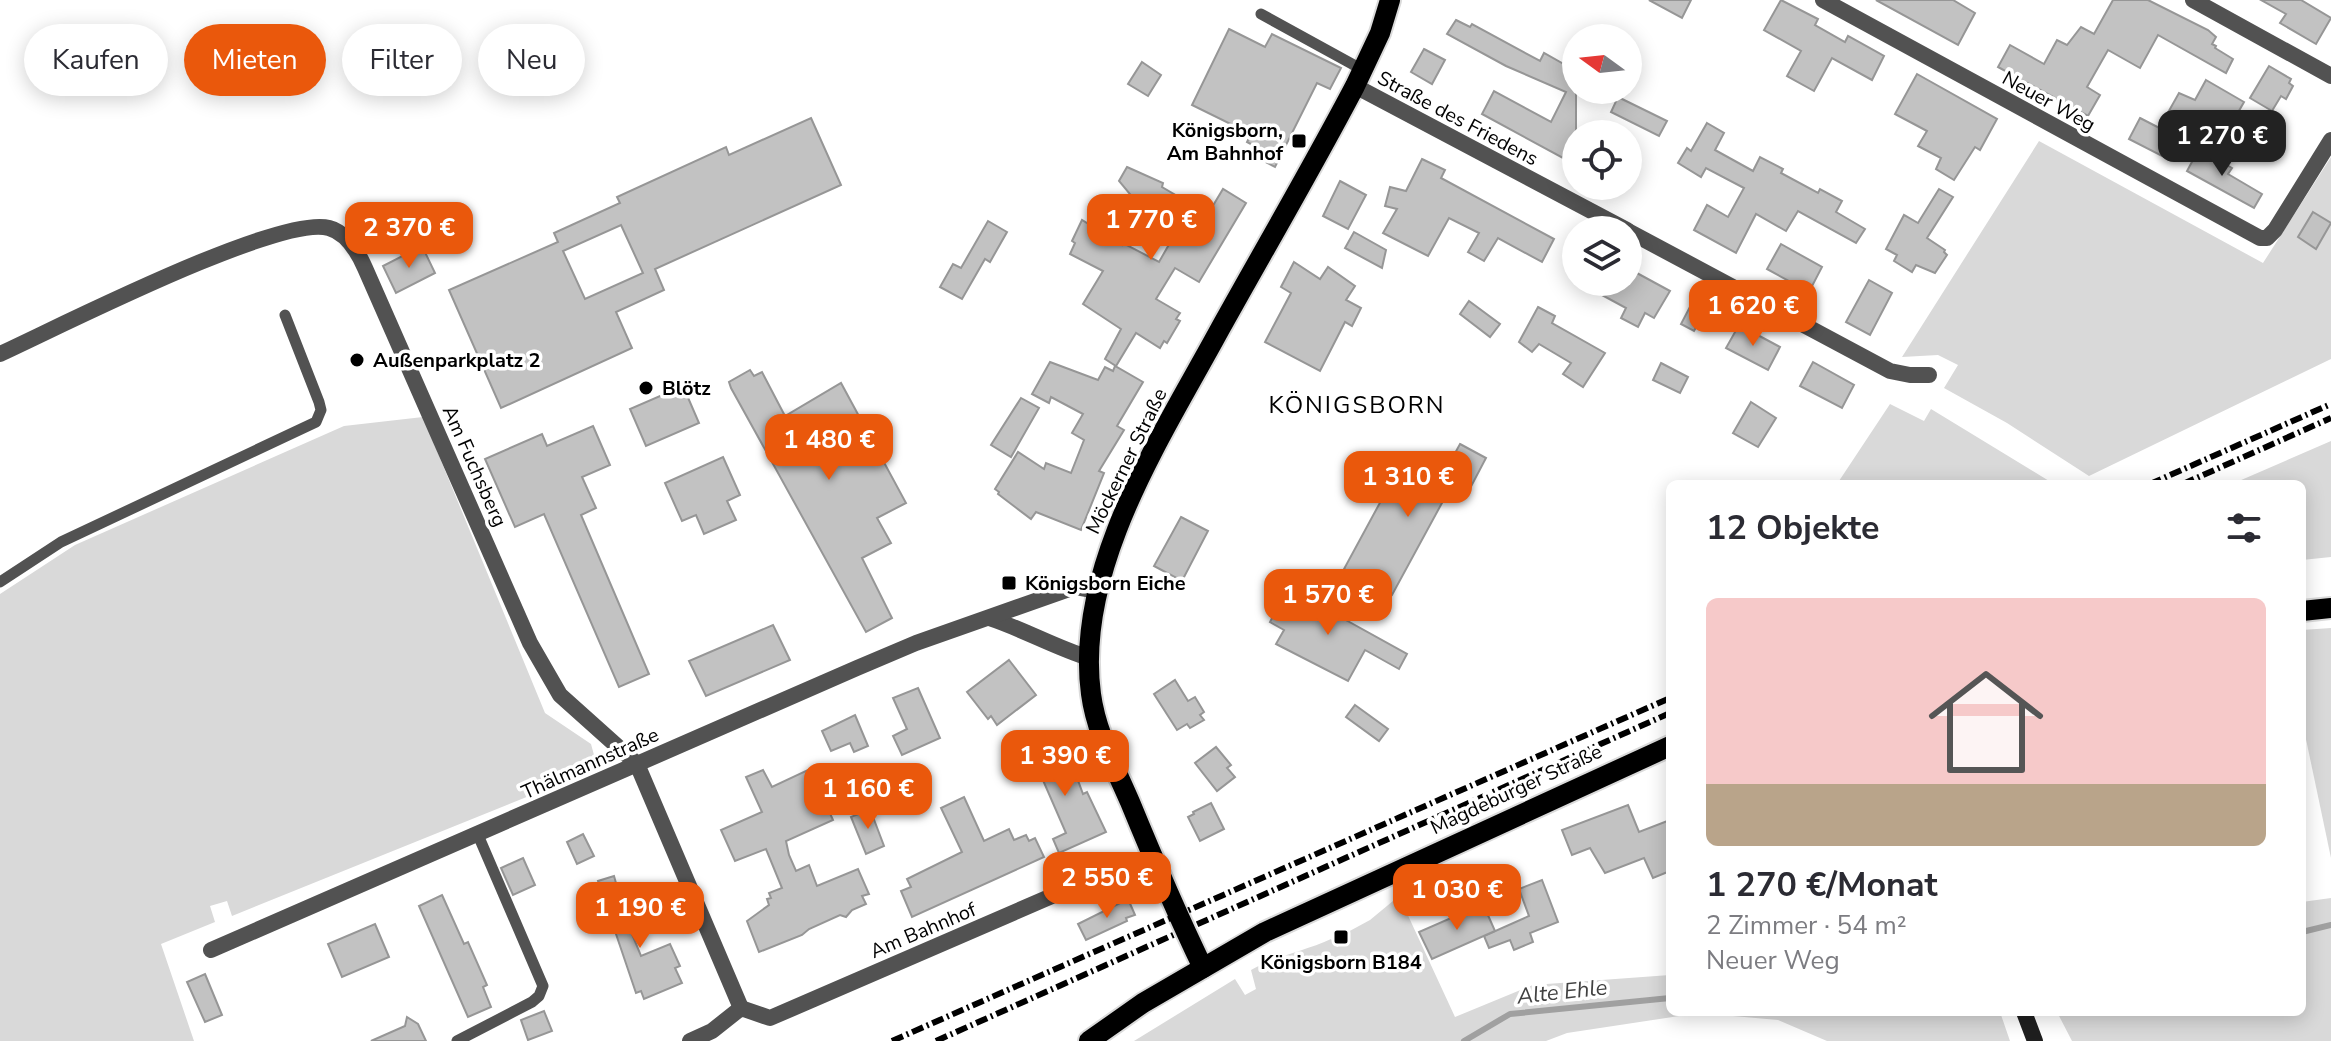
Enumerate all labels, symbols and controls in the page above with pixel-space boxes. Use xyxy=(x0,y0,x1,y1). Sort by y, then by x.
chip: Kaufen xyxy=(24,24,168,96)
chip: Mieten xyxy=(184,24,326,96)
chip: Filter xyxy=(342,24,462,96)
chip: Neu xyxy=(478,24,585,96)
north arrow xyxy=(1562,24,1642,104)
map controls xyxy=(1562,24,1642,296)
street label: Straße des Friedens xyxy=(1373,65,1543,172)
street label: Neuer Weg xyxy=(1997,65,2100,138)
pin: 1 270 € xyxy=(2148,110,2296,178)
place label: Königsborn, Am Bahnhof xyxy=(1167,117,1284,167)
text: 1 270 € xyxy=(2176,118,2268,153)
button: locate xyxy=(1562,120,1642,200)
marker: Königsborn, Am Bahnhof xyxy=(1290,132,1308,150)
pin: 1 770 € xyxy=(1077,194,1225,262)
pin: 2 370 € xyxy=(335,202,483,270)
text: 1 770 € xyxy=(1105,202,1197,237)
text: 2 370 € xyxy=(363,210,455,245)
button: layers xyxy=(1562,216,1642,296)
pin: 1 620 € xyxy=(1679,280,1827,348)
text: 1 620 € xyxy=(1707,288,1799,323)
place label: Außenparkplatz 2 xyxy=(373,347,540,374)
marker: Außenparkplatz 2 xyxy=(348,351,366,369)
place label: Blötz xyxy=(662,375,711,402)
marker: Blötz xyxy=(637,379,655,397)
street label: Möckerner Straße xyxy=(1079,384,1173,539)
district label: KÖNIGSBORN xyxy=(1268,389,1446,421)
street label: Am Fuchsberg xyxy=(436,401,513,531)
pin: 1 480 € xyxy=(755,414,903,482)
text: 1 480 € xyxy=(783,422,875,457)
pin: 1 310 € xyxy=(1334,451,1482,519)
text: 1 310 € xyxy=(1362,459,1454,494)
text: 12 Objekte xyxy=(1706,505,1879,551)
icon: filters xyxy=(2222,506,2266,550)
pin: 1 570 € xyxy=(1254,569,1402,637)
place label: Königsborn Eiche xyxy=(1025,570,1186,597)
marker: Königsborn Eiche xyxy=(1000,574,1018,592)
text: 1 570 € xyxy=(1282,577,1374,612)
icon: home xyxy=(1914,650,2058,794)
street label: Thälmannstraße xyxy=(517,721,663,806)
pin: 1 390 € xyxy=(991,730,1139,798)
text: 1 390 € xyxy=(1019,738,1111,773)
street label: Magdeburger Straße xyxy=(1426,738,1606,841)
pin: 1 160 € xyxy=(794,763,942,831)
text: 1 160 € xyxy=(822,771,914,806)
pin: 2 550 € xyxy=(1033,852,1181,920)
text: 2 550 € xyxy=(1061,860,1153,895)
text: 1 270 €/Monat xyxy=(1706,862,1938,908)
pin: 1 030 € xyxy=(1383,864,1531,932)
text: 1 030 € xyxy=(1411,872,1503,907)
pin: 1 190 € xyxy=(566,882,714,950)
text: 1 190 € xyxy=(594,890,686,925)
street label: Am Bahnhof xyxy=(866,896,981,965)
text: 2 Zimmer · 54 m² xyxy=(1706,908,1907,943)
marker: Königsborn B184 xyxy=(1332,928,1350,946)
text: Neuer Weg xyxy=(1706,943,1840,978)
place label: Königsborn B184 xyxy=(1260,949,1422,976)
water label: Alte Ehle xyxy=(1514,972,1609,1012)

